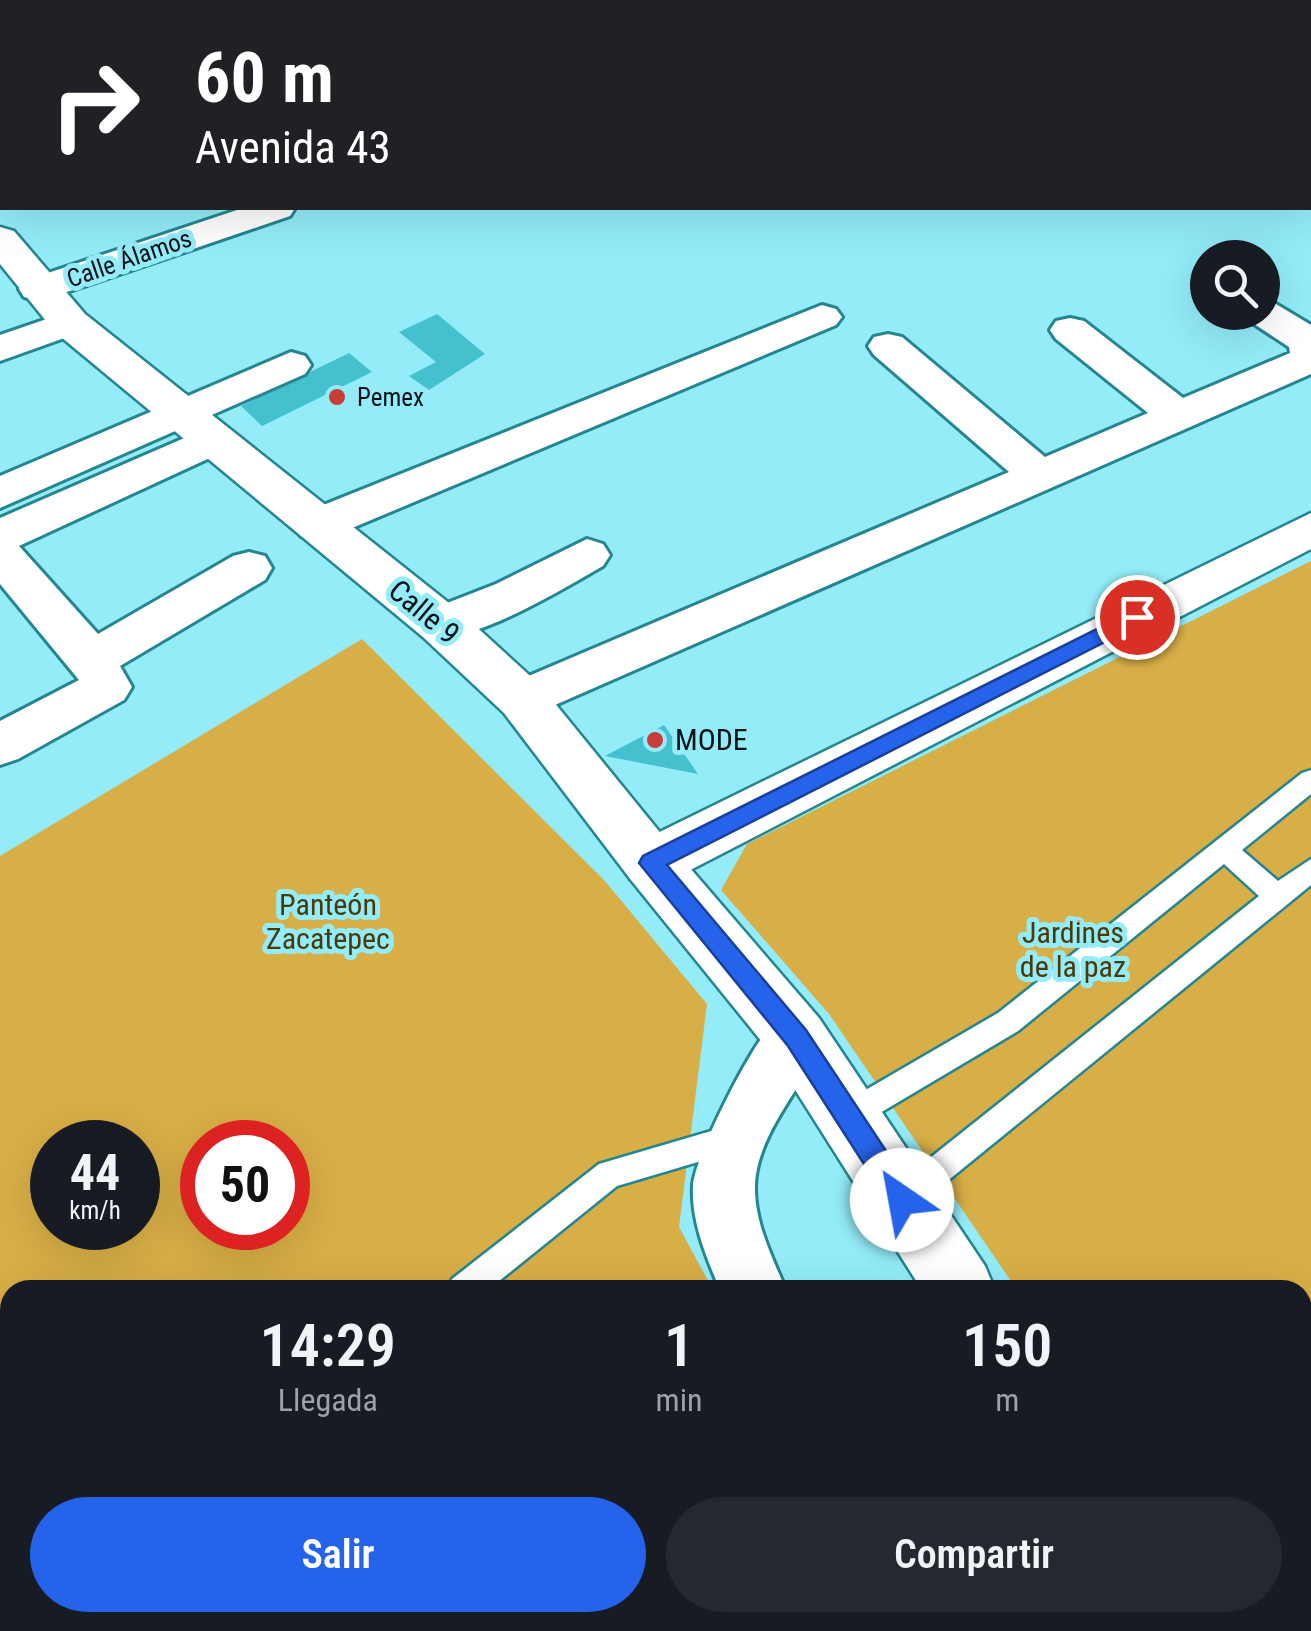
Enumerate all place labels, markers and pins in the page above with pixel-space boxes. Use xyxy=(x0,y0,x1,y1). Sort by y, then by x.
place label: Pemex xyxy=(357,383,424,412)
marker: Pemex xyxy=(326,386,348,408)
pin xyxy=(1095,575,1180,660)
place label: MODE xyxy=(675,722,748,757)
marker: MODE xyxy=(644,729,666,751)

